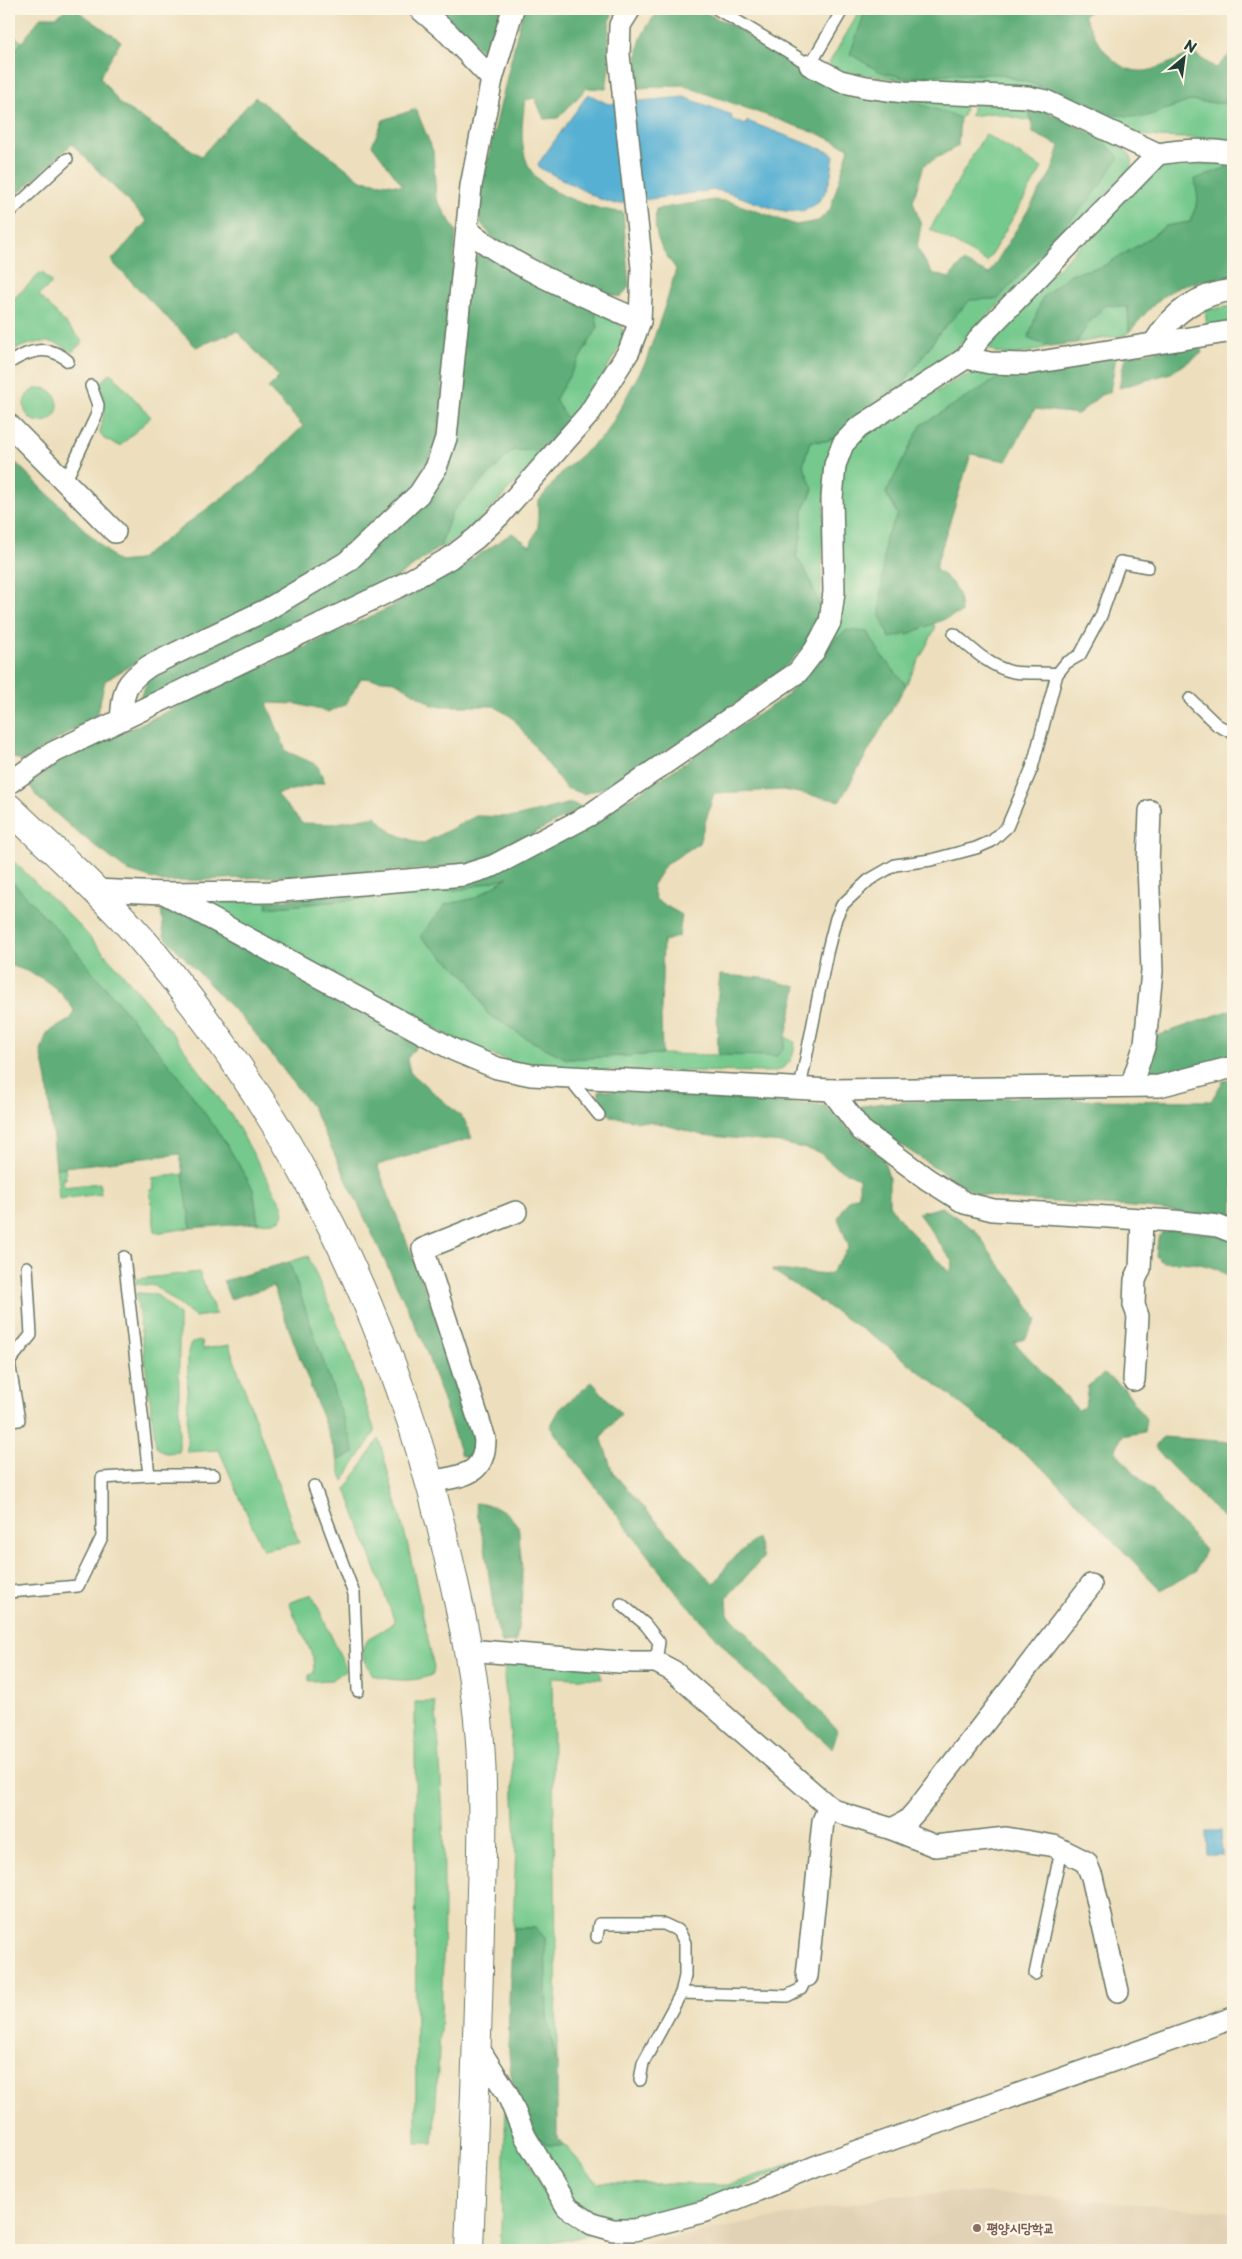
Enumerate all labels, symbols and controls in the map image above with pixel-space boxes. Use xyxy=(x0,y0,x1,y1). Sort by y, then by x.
north arrow xyxy=(1160,32,1210,82)
text: N xyxy=(1181,34,1200,58)
place label: 평양시당학교 xyxy=(986,2217,1055,2238)
marker: 평양시당학교 xyxy=(971,2222,983,2234)

